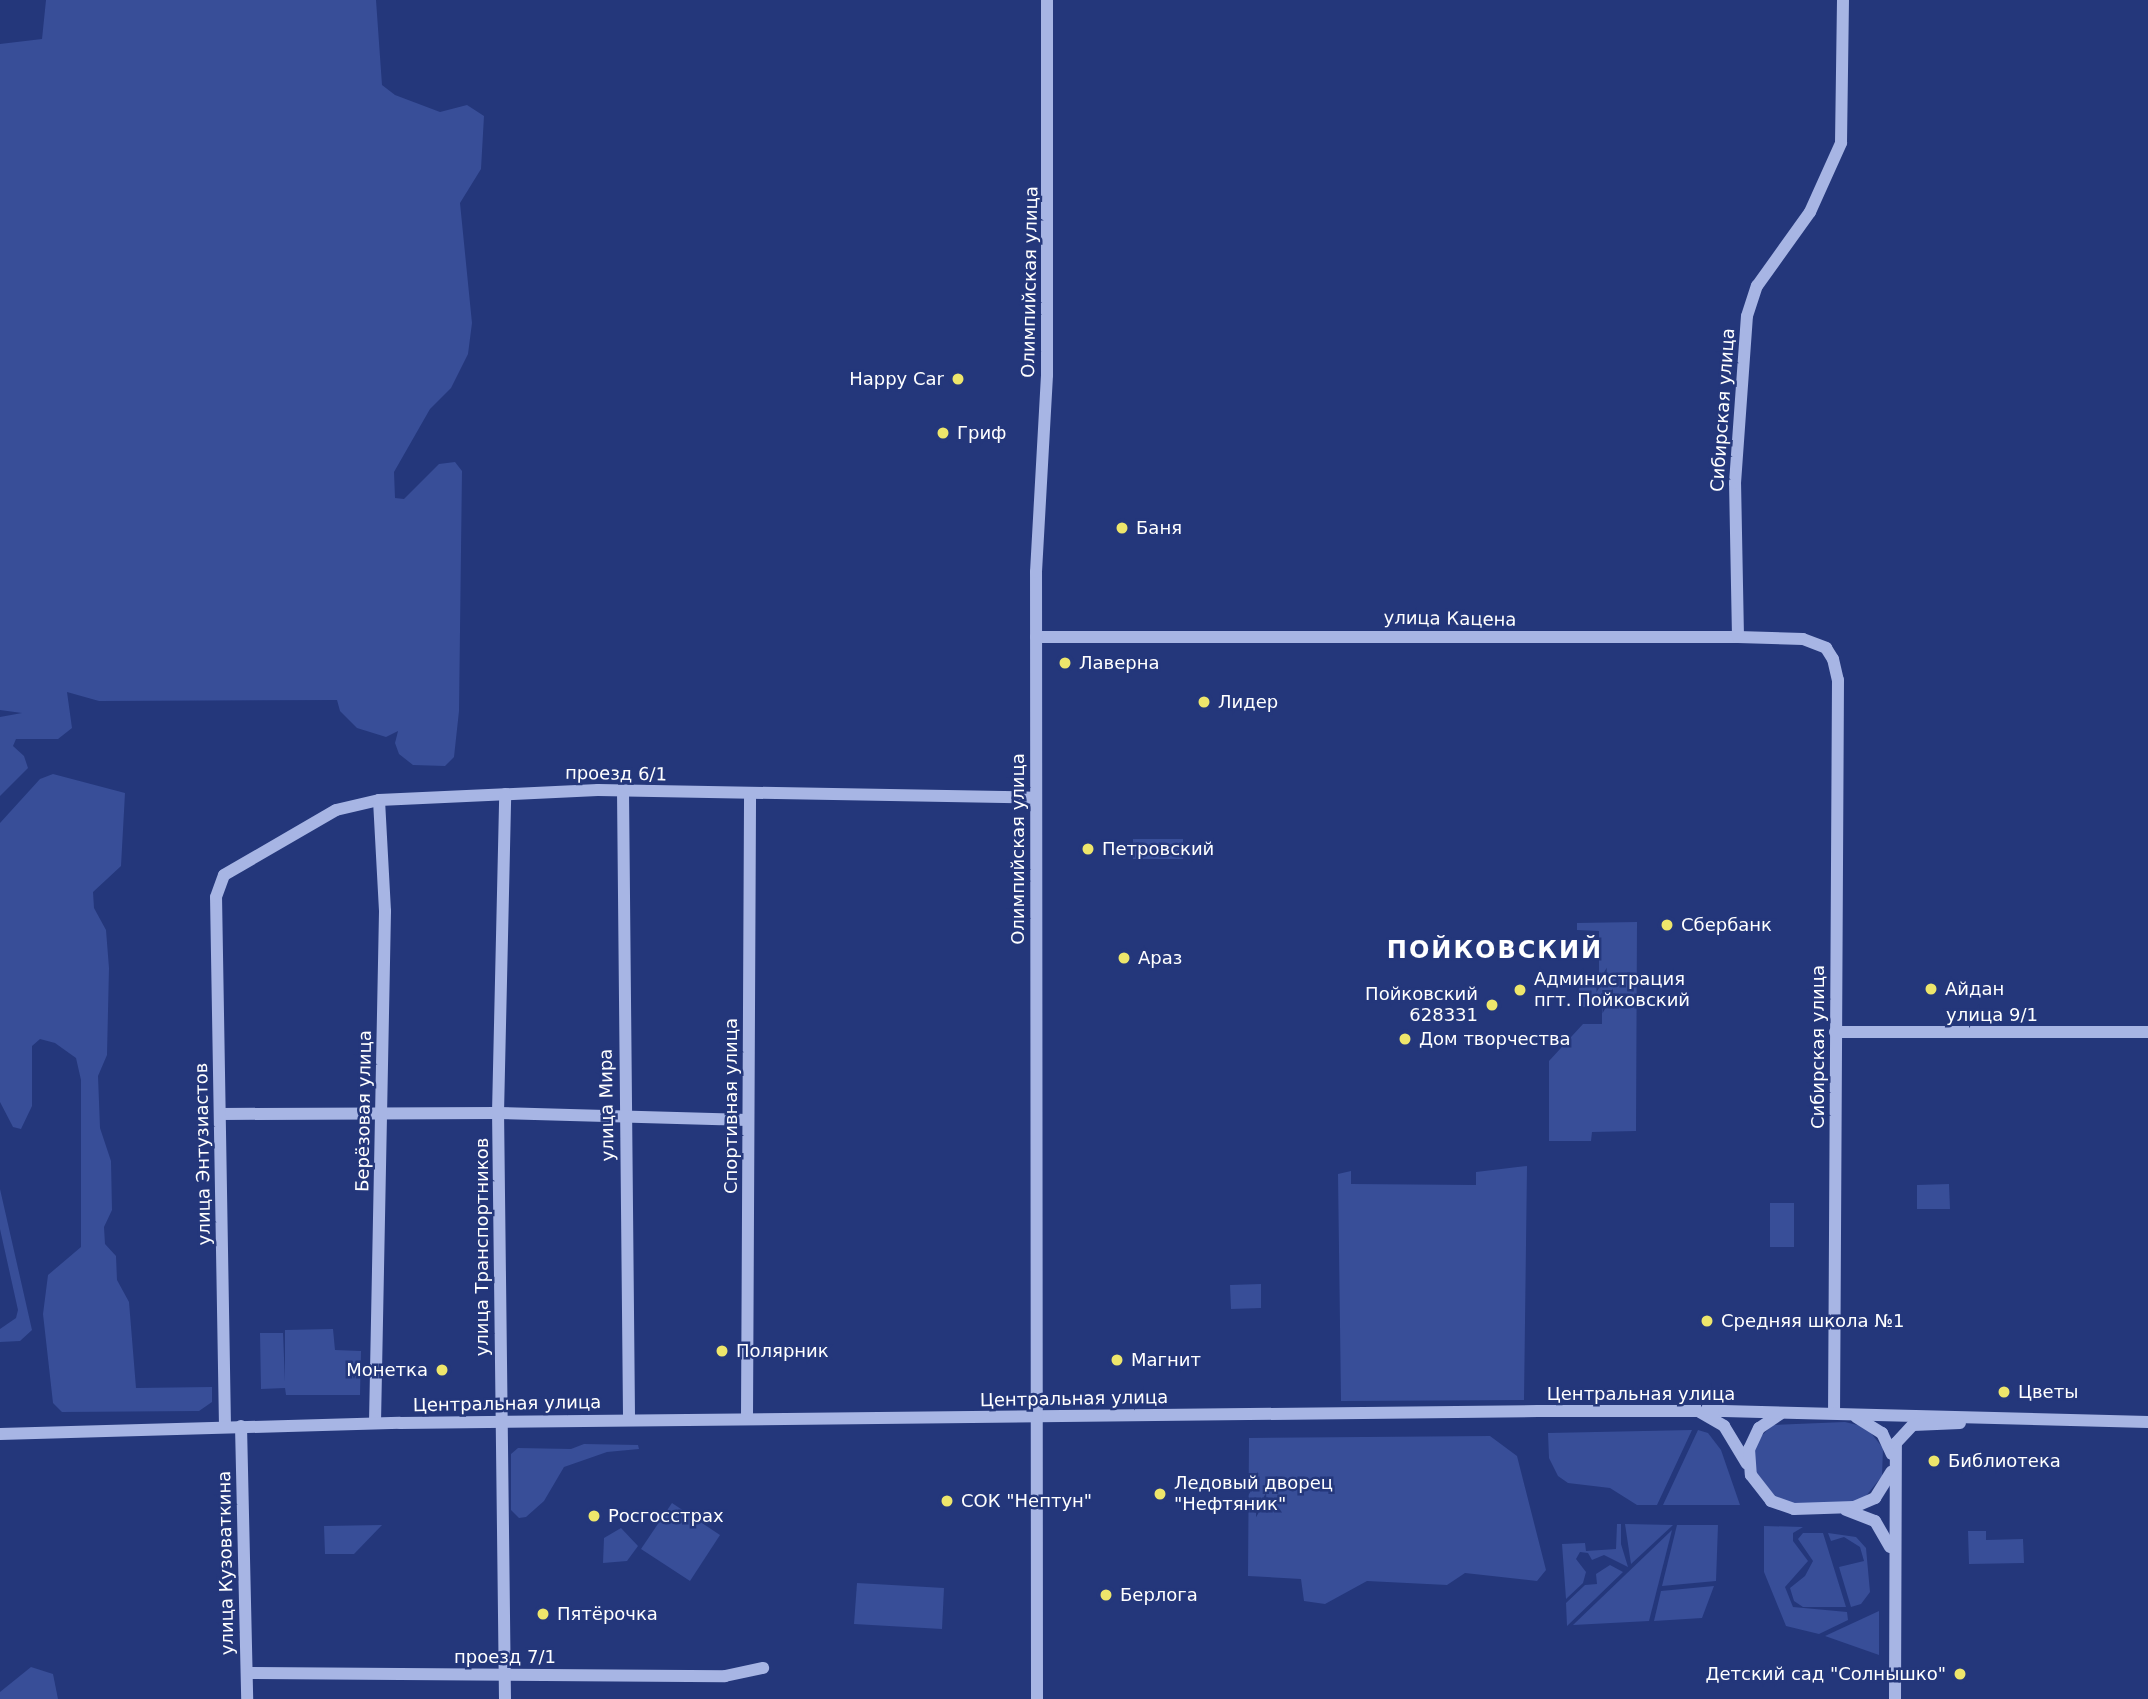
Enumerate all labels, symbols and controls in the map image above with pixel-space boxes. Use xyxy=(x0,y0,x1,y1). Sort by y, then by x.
street label: Олимпийская улица xyxy=(1018,186,1042,378)
street label: Сибирская улица xyxy=(1707,327,1739,493)
place label: Happy Car xyxy=(849,368,944,390)
marker: Happy Car xyxy=(950,371,966,387)
place label: Гриф xyxy=(957,422,1006,444)
marker: Гриф xyxy=(935,425,951,441)
place label: Баня xyxy=(1136,517,1182,539)
marker: Баня xyxy=(1114,520,1130,536)
street label: улица Кацена xyxy=(1383,607,1517,631)
place label: Лаверна xyxy=(1079,652,1159,674)
marker: Лаверна xyxy=(1057,655,1073,671)
place label: Лидер xyxy=(1218,691,1278,713)
marker: Лидер xyxy=(1196,694,1212,710)
street label: Олимпийская улица xyxy=(1007,753,1029,945)
street label: проезд 6/1 xyxy=(565,762,667,786)
place label: Петровский xyxy=(1102,838,1214,860)
marker: Петровский xyxy=(1080,841,1096,857)
place label: Сбербанк xyxy=(1681,914,1772,936)
marker: Сбербанк xyxy=(1659,917,1675,933)
district label: ПОЙКОВСКИЙ xyxy=(1388,937,1602,965)
place label: Араз xyxy=(1138,947,1182,969)
marker: Араз xyxy=(1116,950,1132,966)
street label: Сибирская улица xyxy=(1807,965,1829,1129)
place label: Администрация пгт. Пойковский xyxy=(1534,969,1690,1012)
place label: Айдан xyxy=(1945,978,2004,1000)
marker: Айдан xyxy=(1923,981,1939,997)
marker: Администрация пгт. Пойковский xyxy=(1512,982,1528,998)
place label: Пойковский 628331 xyxy=(1365,984,1478,1026)
marker: Пойковский 628331 xyxy=(1484,997,1500,1013)
street label: улица 9/1 xyxy=(1946,1004,2038,1026)
street label: Спортивная улица xyxy=(720,1018,742,1194)
place label: Дом творчества xyxy=(1419,1028,1571,1050)
street label: Берёзовая улица xyxy=(352,1030,376,1192)
marker: Дом творчества xyxy=(1397,1031,1413,1047)
street label: улица Мира xyxy=(595,1049,619,1161)
street label: улица Энтузиастов xyxy=(191,1063,215,1245)
street label: улица Транспортников xyxy=(471,1138,493,1356)
place label: Средняя школа №1 xyxy=(1721,1310,1904,1332)
marker: Средняя школа №1 xyxy=(1699,1313,1715,1329)
place label: Полярник xyxy=(736,1340,829,1362)
marker: Полярник xyxy=(714,1343,730,1359)
place label: Магнит xyxy=(1131,1349,1201,1371)
marker: Магнит xyxy=(1109,1352,1125,1368)
place label: Монетка xyxy=(346,1359,428,1381)
marker: Монетка xyxy=(434,1362,450,1378)
place label: Цветы xyxy=(2018,1381,2078,1403)
street label: Центральная улица xyxy=(1547,1383,1735,1405)
marker: Цветы xyxy=(1996,1384,2012,1400)
street label: Центральная улица xyxy=(980,1387,1168,1411)
street label: Центральная улица xyxy=(413,1392,601,1416)
place label: Библиотека xyxy=(1948,1450,2061,1472)
marker: Библиотека xyxy=(1926,1453,1942,1469)
street label: улица Кузоваткина xyxy=(214,1471,238,1655)
place label: Ледовый дворец "Нефтяник" xyxy=(1174,1473,1333,1516)
marker: Ледовый дворец "Нефтяник" xyxy=(1152,1486,1168,1502)
place label: СОК "Нептун" xyxy=(961,1490,1092,1512)
marker: СОК "Нептун" xyxy=(939,1493,955,1509)
place label: Росгосстрах xyxy=(608,1505,724,1527)
marker: Росгосстрах xyxy=(586,1508,602,1524)
place label: Берлога xyxy=(1120,1584,1198,1606)
marker: Берлога xyxy=(1098,1587,1114,1603)
place label: Пятёрочка xyxy=(557,1603,658,1625)
marker: Пятёрочка xyxy=(535,1606,551,1622)
street label: проезд 7/1 xyxy=(454,1646,556,1668)
place label: Детский сад "Солнышко" xyxy=(1705,1663,1946,1685)
marker: Детский сад "Солнышко" xyxy=(1952,1666,1968,1682)

